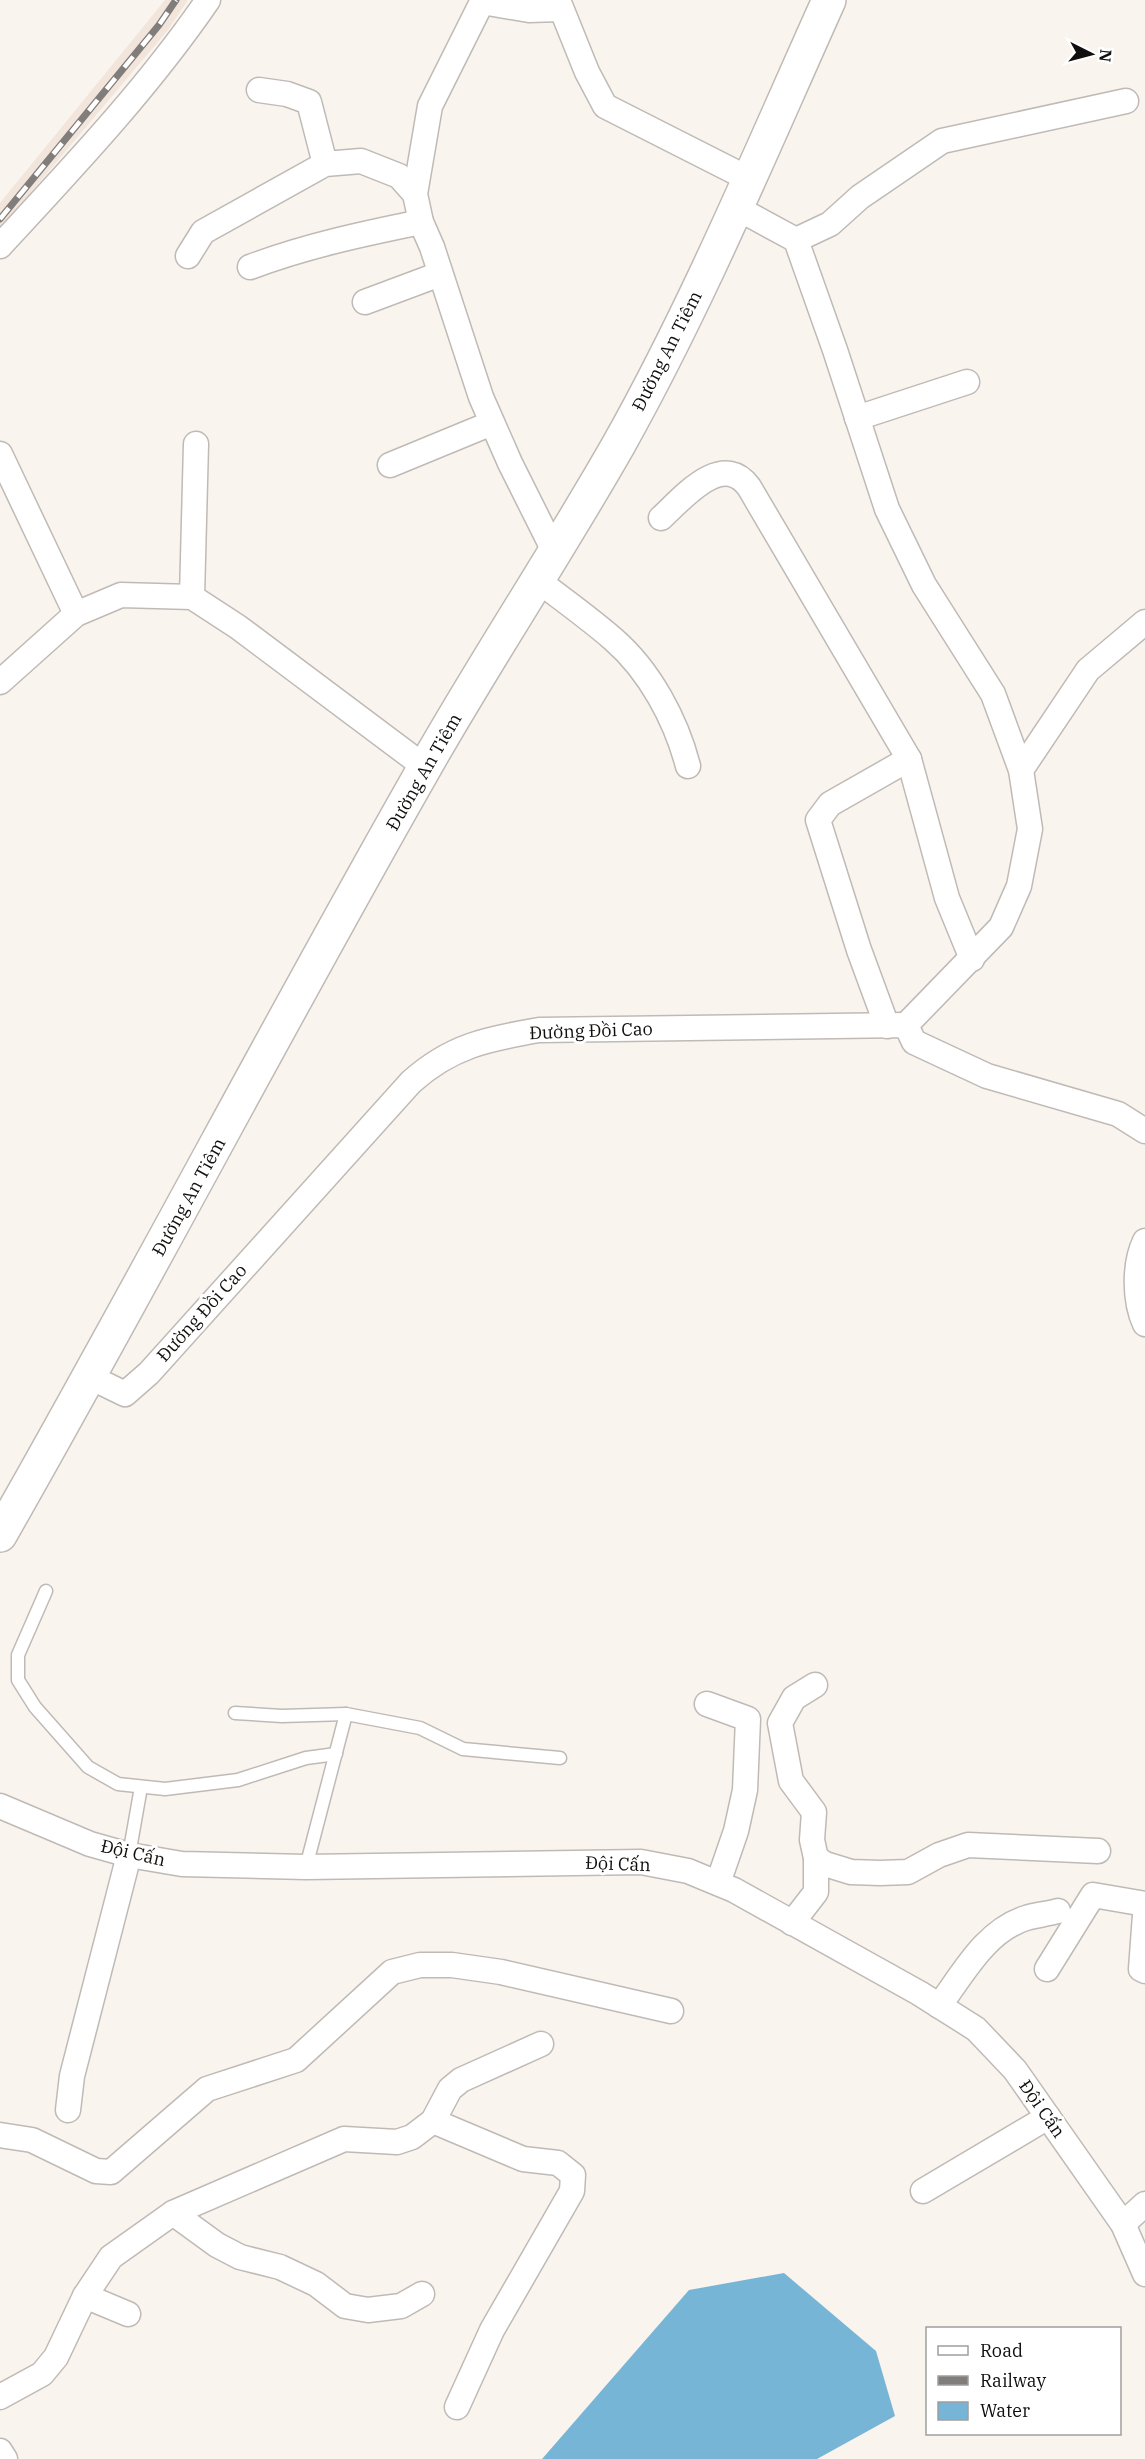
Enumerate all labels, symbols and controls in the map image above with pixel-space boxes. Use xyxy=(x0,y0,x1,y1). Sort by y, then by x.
north arrow xyxy=(1061,24,1121,84)
text: N xyxy=(1095,48,1117,63)
street label: Đường An Tiêm xyxy=(626,287,707,415)
street label: Đường An Tiêm xyxy=(381,709,466,835)
street label: Đường Đồi Cao xyxy=(529,1017,653,1044)
street label: Đường An Tiêm xyxy=(147,1134,231,1260)
street label: Đường Đồi Cao xyxy=(152,1259,252,1366)
street label: Đội Cấn xyxy=(99,1834,168,1871)
street label: Đội Cấn xyxy=(585,1851,651,1876)
street label: Đội Cấn xyxy=(1014,2075,1071,2142)
legend xyxy=(926,2327,1121,2435)
text: Road xyxy=(980,2339,1023,2362)
text: Railway xyxy=(980,2369,1046,2392)
text: Water xyxy=(980,2399,1030,2422)

